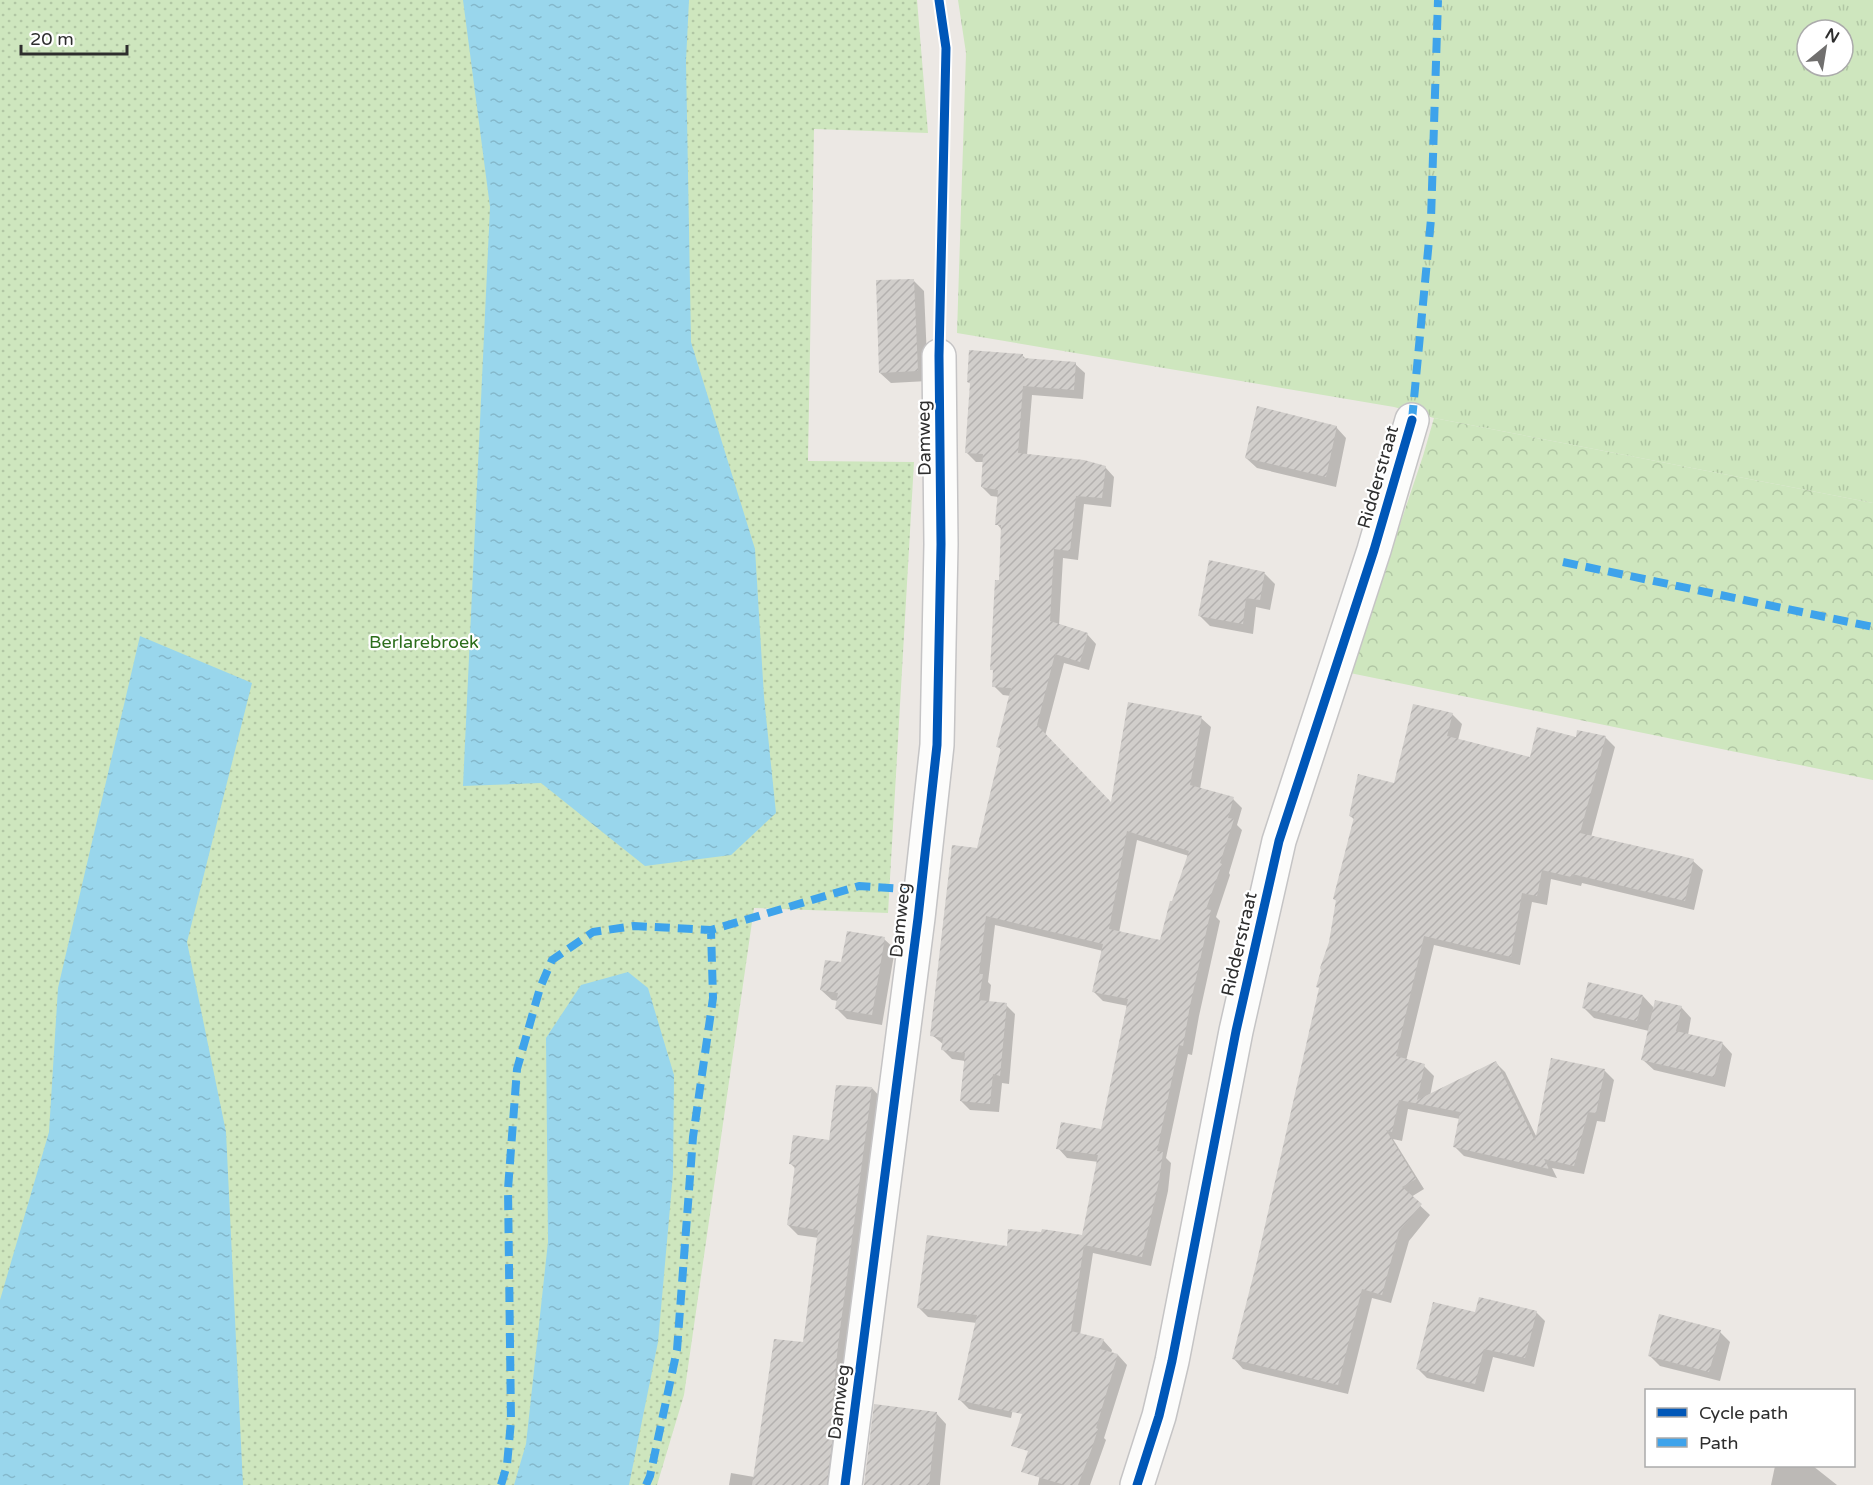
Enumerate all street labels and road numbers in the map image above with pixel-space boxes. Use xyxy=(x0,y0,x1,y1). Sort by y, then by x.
street label: Damweg xyxy=(912,400,936,476)
street label: Ridderstraat xyxy=(1353,423,1403,531)
street label: Damweg xyxy=(885,881,915,959)
street label: Ridderstraat xyxy=(1216,890,1262,998)
street label: Damweg xyxy=(823,1363,855,1441)

